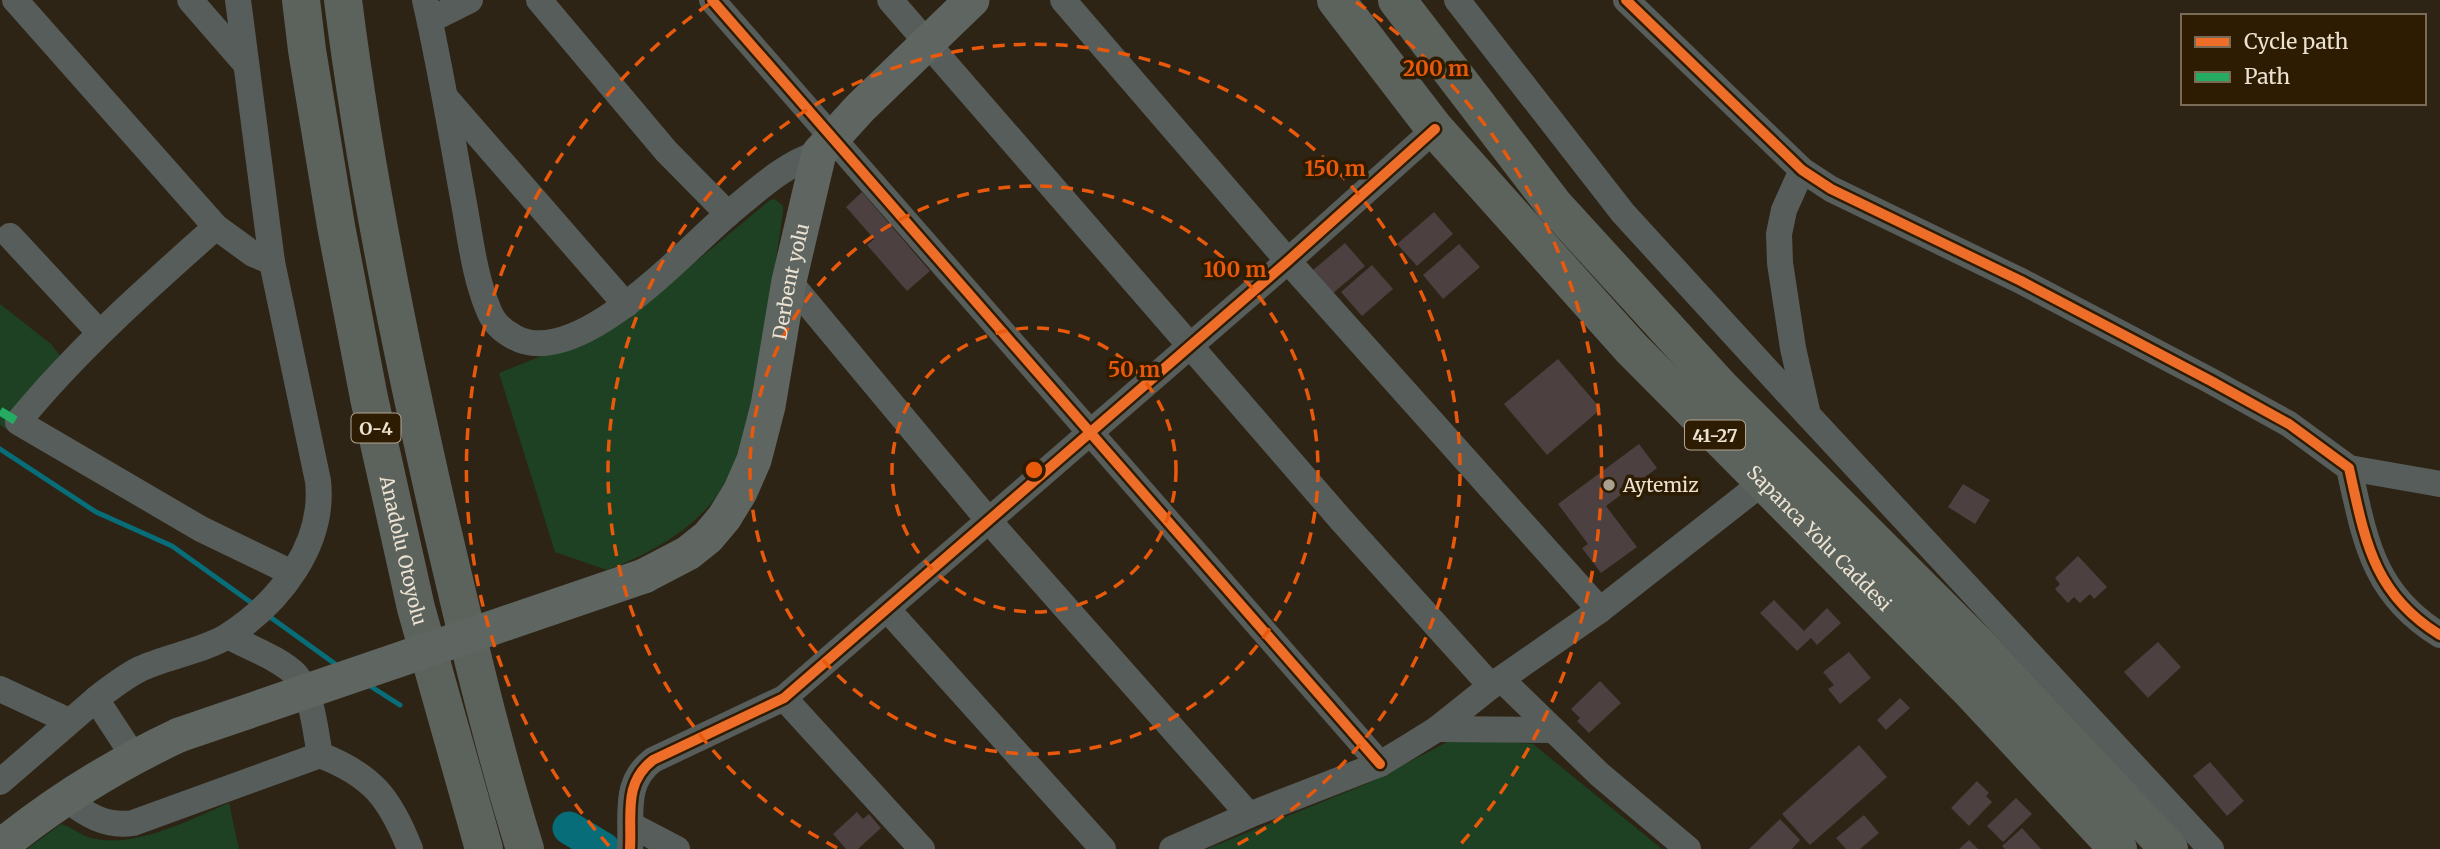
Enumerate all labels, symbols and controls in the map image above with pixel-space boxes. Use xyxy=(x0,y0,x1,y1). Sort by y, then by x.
legend xyxy=(2181,14,2426,105)
text: Cycle path xyxy=(2244,28,2348,55)
text: 200 m xyxy=(1403,55,1469,82)
text: Path xyxy=(2244,63,2290,90)
text: 150 m xyxy=(1304,155,1366,182)
street label: Derbent yolu xyxy=(767,221,814,341)
text: 100 m xyxy=(1204,256,1266,283)
text: 50 m xyxy=(1108,356,1160,383)
road number: O-4 xyxy=(352,414,400,442)
road number: 41-27 xyxy=(1685,421,1745,450)
centre of rings xyxy=(1022,458,1046,482)
street label: Sapanca Yolu Caddesi xyxy=(1742,460,1897,616)
street label: Anadolu Otoyolu xyxy=(375,472,432,628)
place label: Aytemiz xyxy=(1622,473,1699,497)
marker: Aytemiz xyxy=(1601,477,1617,493)

